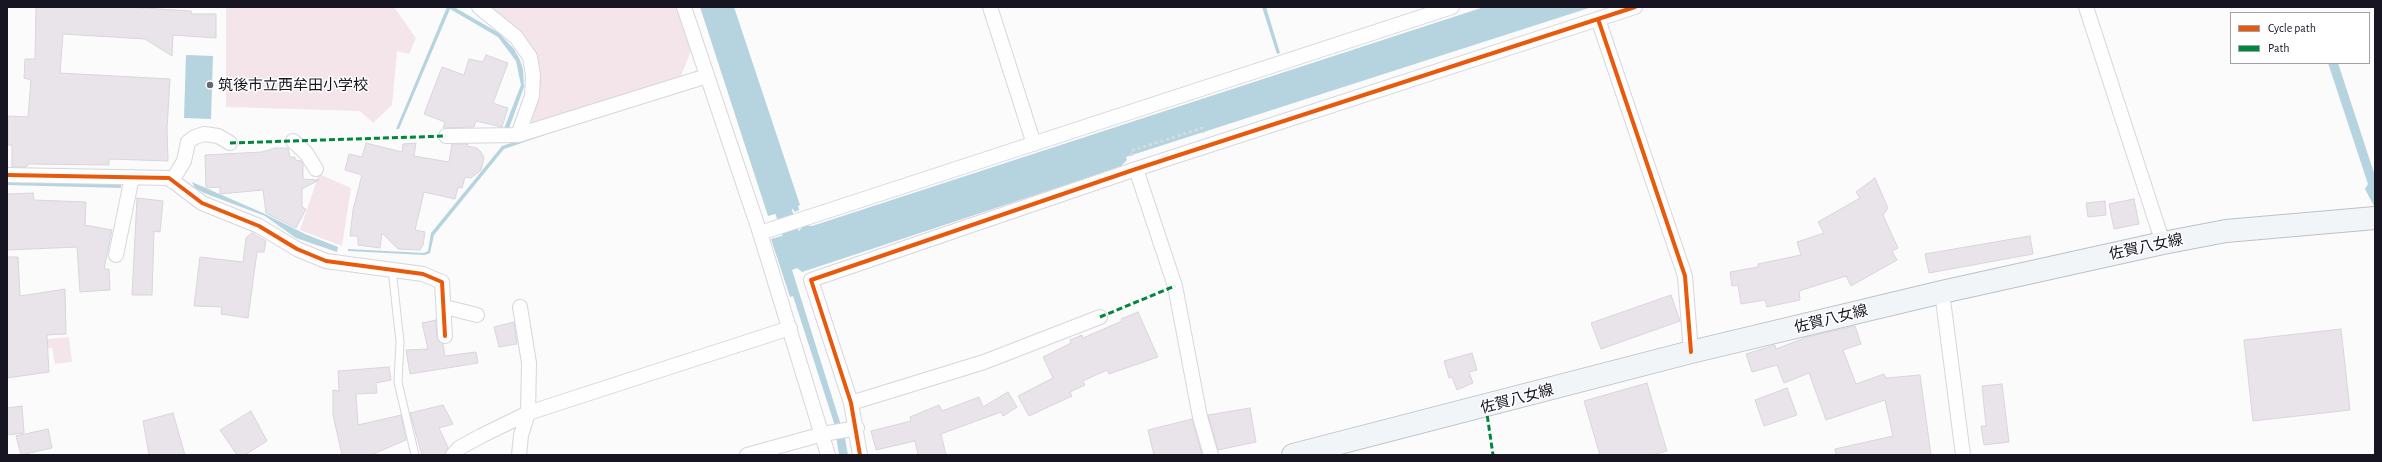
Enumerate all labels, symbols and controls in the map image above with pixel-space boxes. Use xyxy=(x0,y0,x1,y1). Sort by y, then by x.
legend xyxy=(2230,12,2370,64)
text: Cycle path xyxy=(2268,22,2316,34)
text: Path xyxy=(2268,42,2290,54)
place label: 筑後市立西牟田小学校 xyxy=(218,76,368,94)
marker: 筑後市立西牟田小学校 xyxy=(205,80,215,90)
street label: 佐賀八女線 xyxy=(2107,230,2185,264)
street label: 佐賀八女線 xyxy=(1792,301,1870,337)
street label: 佐賀八女線 xyxy=(1478,381,1556,417)

